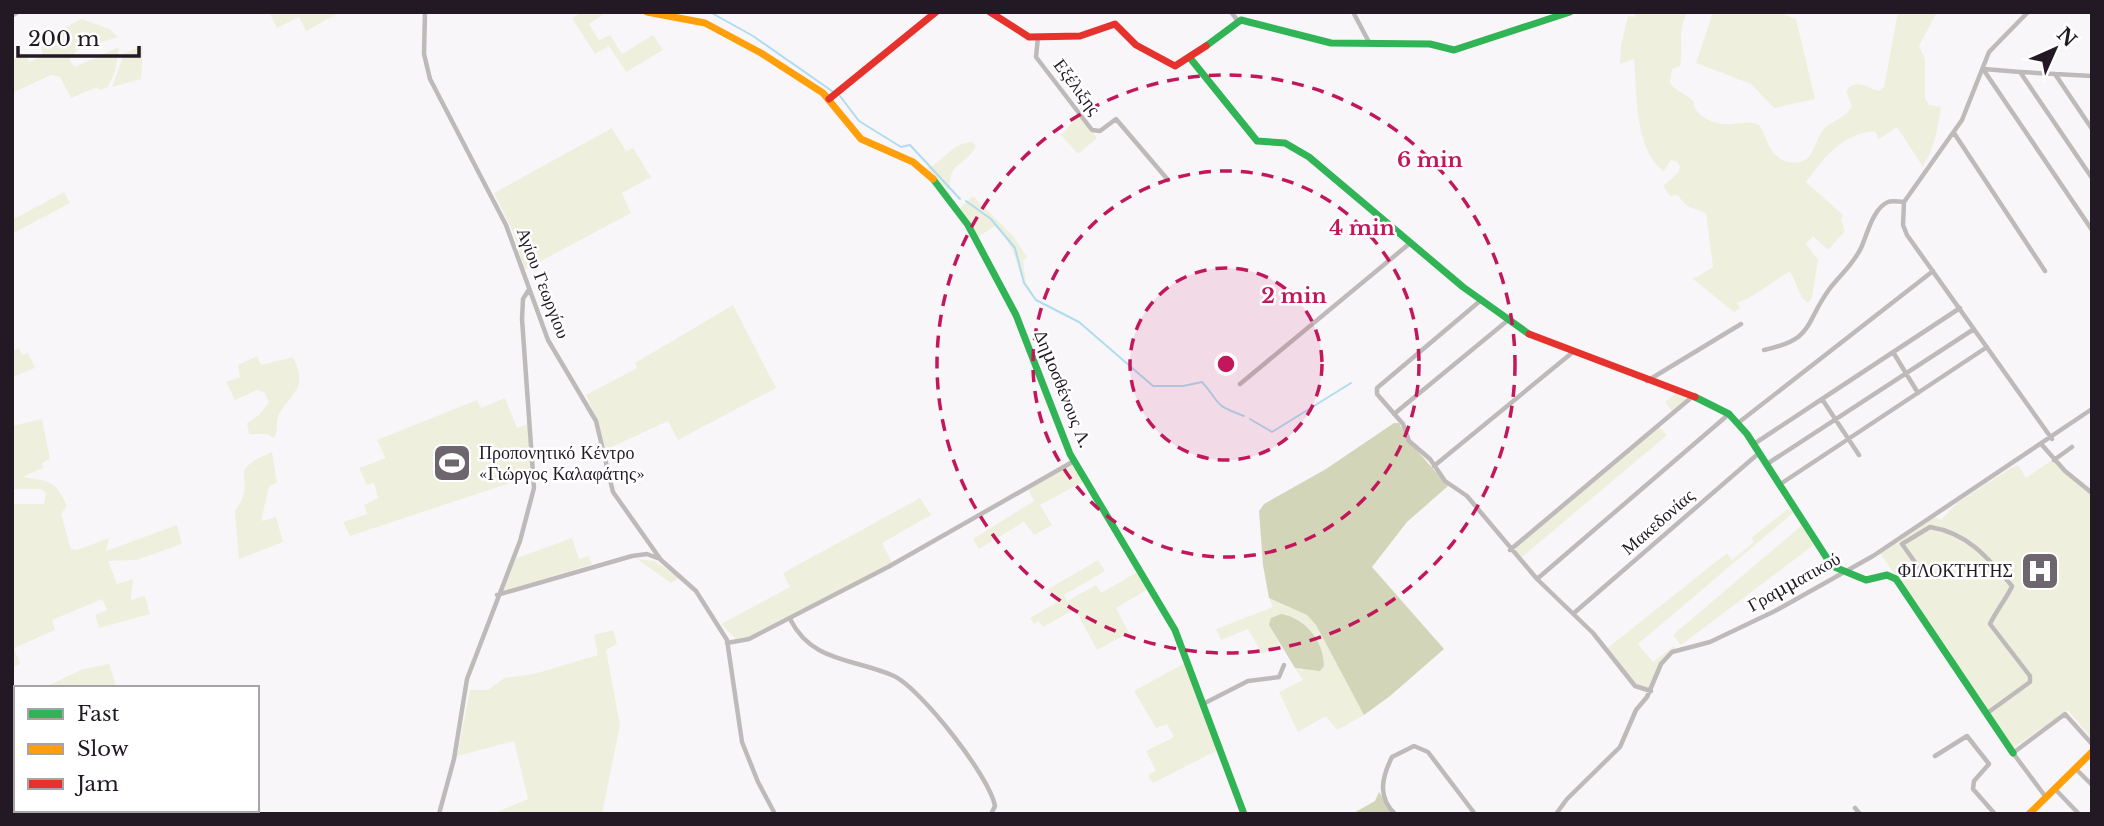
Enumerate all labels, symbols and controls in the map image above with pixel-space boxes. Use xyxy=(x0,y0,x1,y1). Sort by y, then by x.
scale bar xyxy=(18,14,138,58)
north arrow xyxy=(2020,14,2090,84)
text: N xyxy=(2052,23,2081,52)
text: 200 m xyxy=(28,26,100,52)
street label: Εξέλιξης xyxy=(1049,55,1105,119)
text: 6 min xyxy=(1397,147,1463,173)
text: 4 min xyxy=(1329,215,1395,241)
street label: Αγίου Γεωργίου xyxy=(512,224,574,342)
text: 2 min xyxy=(1261,283,1327,309)
street label: Δημοσθένους Λ. xyxy=(1029,327,1097,451)
centre of rings xyxy=(1214,352,1238,376)
sports icon: Προπονητικό Κέντρο «Γιώργος Καλαφάτης» xyxy=(431,442,473,484)
place label: Προπονητικό Κέντρο «Γιώργος Καλαφάτης» xyxy=(479,442,645,485)
street label: Μακεδονίας xyxy=(1617,484,1699,560)
street label: Γραμματικού xyxy=(1744,547,1844,617)
hospital icon: ΦΙΛΟΚΤΗΤΗΣ xyxy=(2019,550,2061,592)
place label: ΦΙΛΟΚΤΗΤΗΣ xyxy=(1898,560,2013,582)
legend xyxy=(14,686,259,812)
text: Fast xyxy=(77,701,119,727)
text: Slow xyxy=(77,736,129,762)
text: Jam xyxy=(74,771,119,797)

